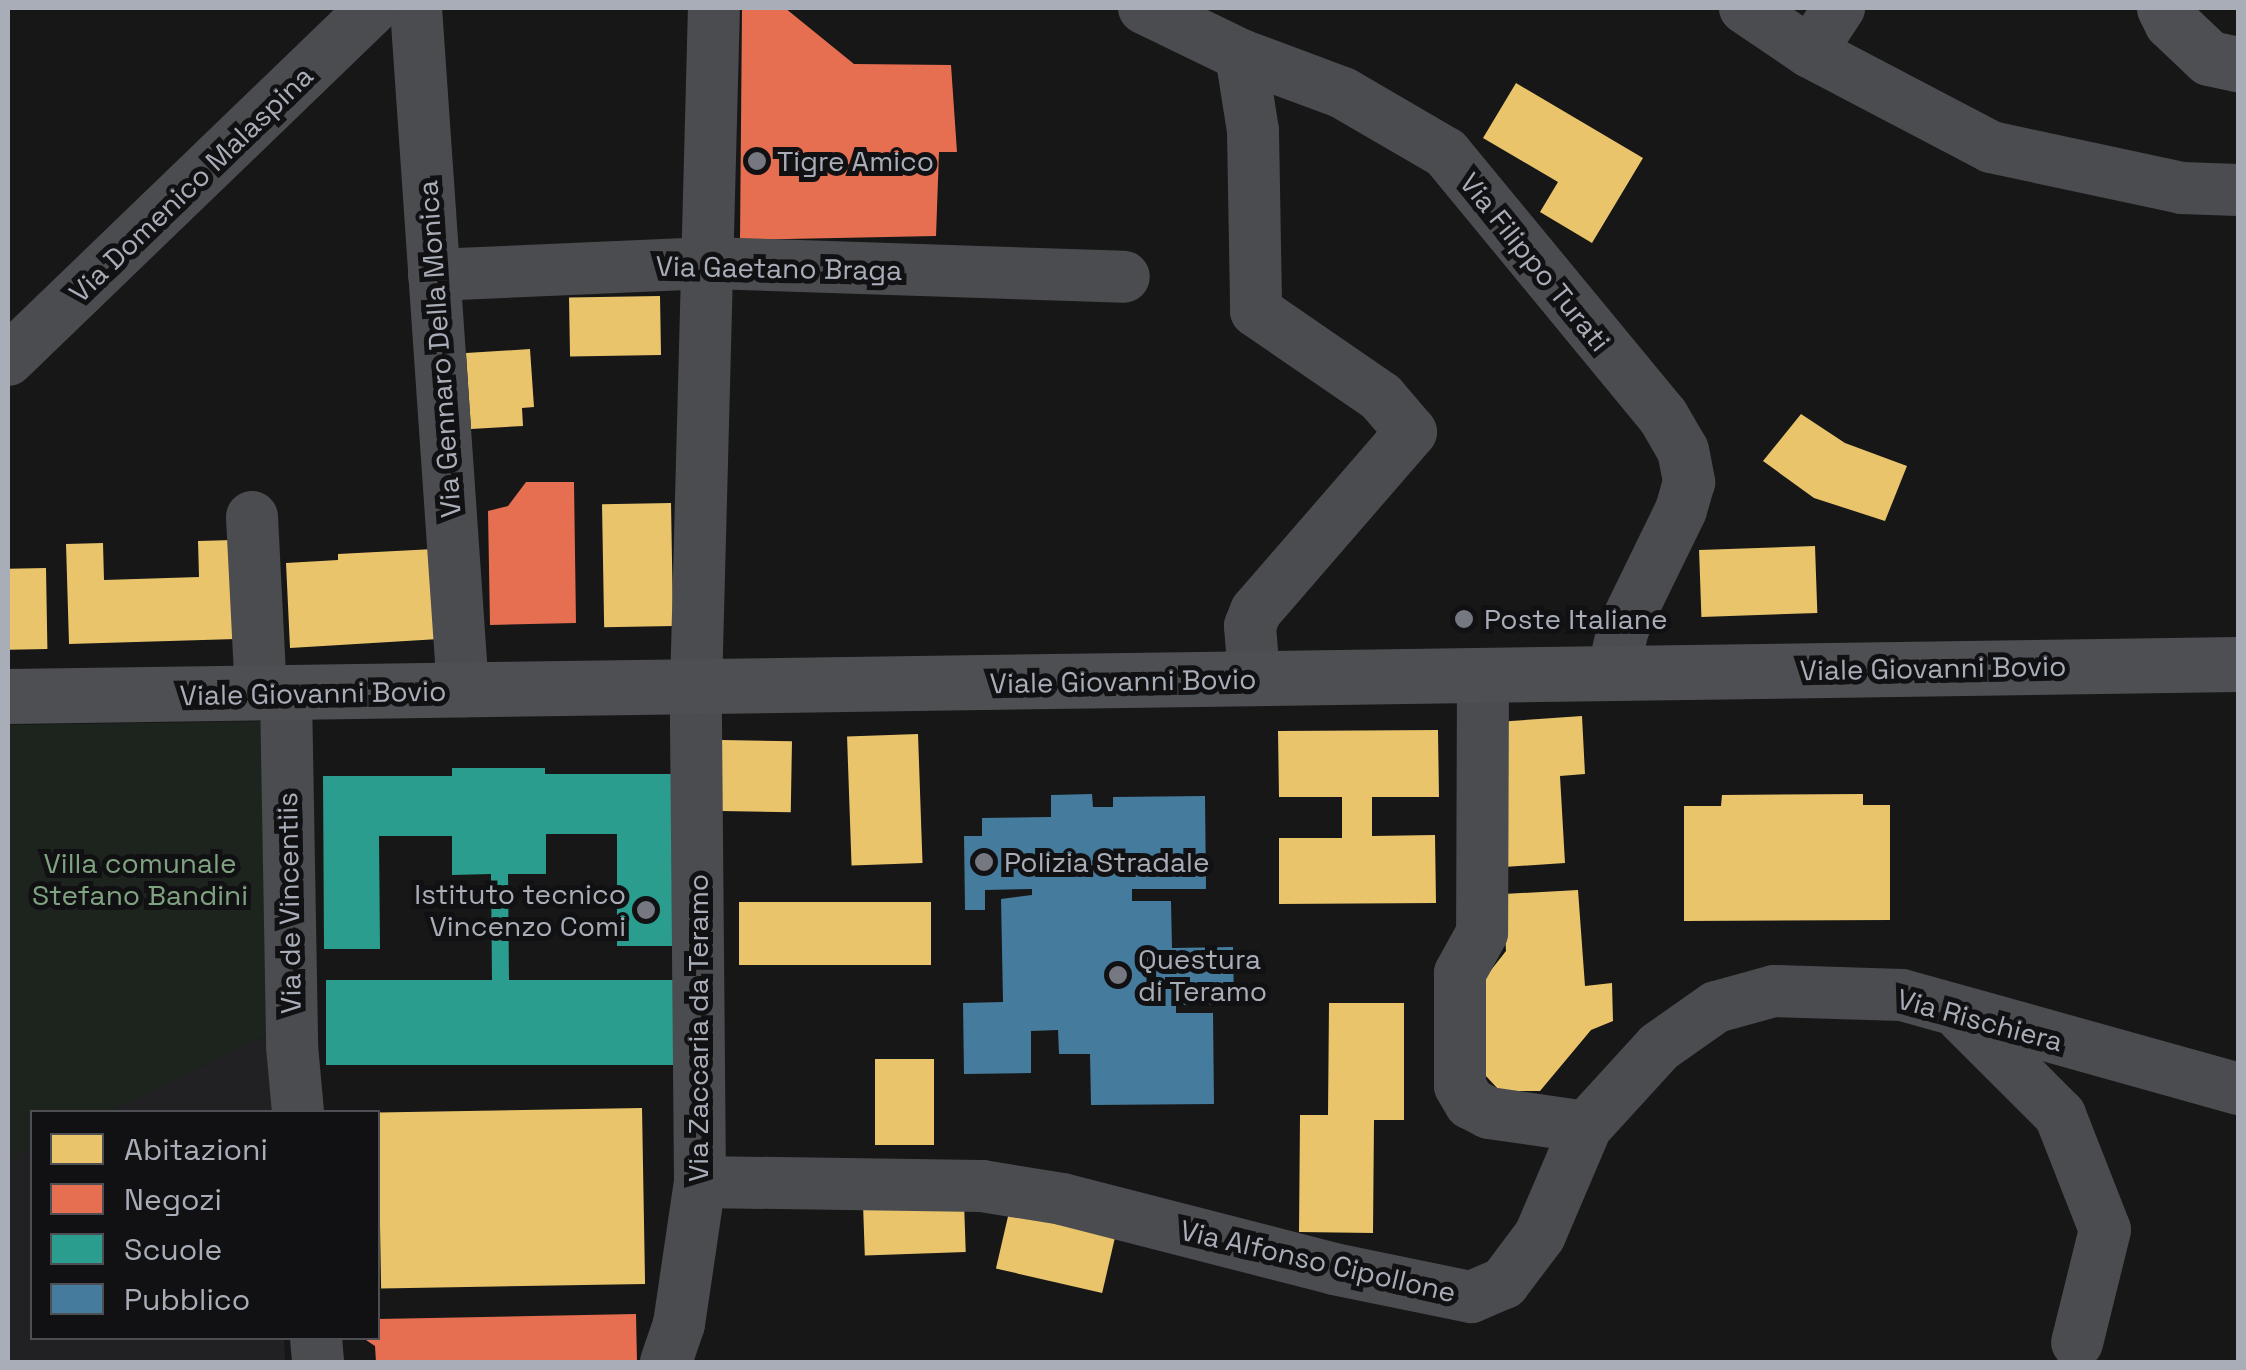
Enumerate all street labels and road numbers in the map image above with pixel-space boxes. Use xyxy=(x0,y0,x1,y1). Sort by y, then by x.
street label: Via Domenico Malaspina xyxy=(62,59,320,309)
street label: Via Filippo Turati xyxy=(1453,166,1617,358)
street label: Via Gennaro Della Monica xyxy=(410,179,468,519)
street label: Via Gaetano Braga xyxy=(655,249,903,287)
street label: Viale Giovanni Bovio xyxy=(1799,649,2067,687)
street label: Viale Giovanni Bovio xyxy=(989,662,1257,700)
street label: Viale Giovanni Bovio xyxy=(179,674,447,712)
street label: Via de Vincentiis xyxy=(270,792,308,1014)
street label: Via Zaccaria da Teramo xyxy=(681,874,715,1182)
street label: Via Rischiera xyxy=(1893,982,2067,1058)
street label: Via Alfonso Cipollone xyxy=(1177,1213,1459,1309)

